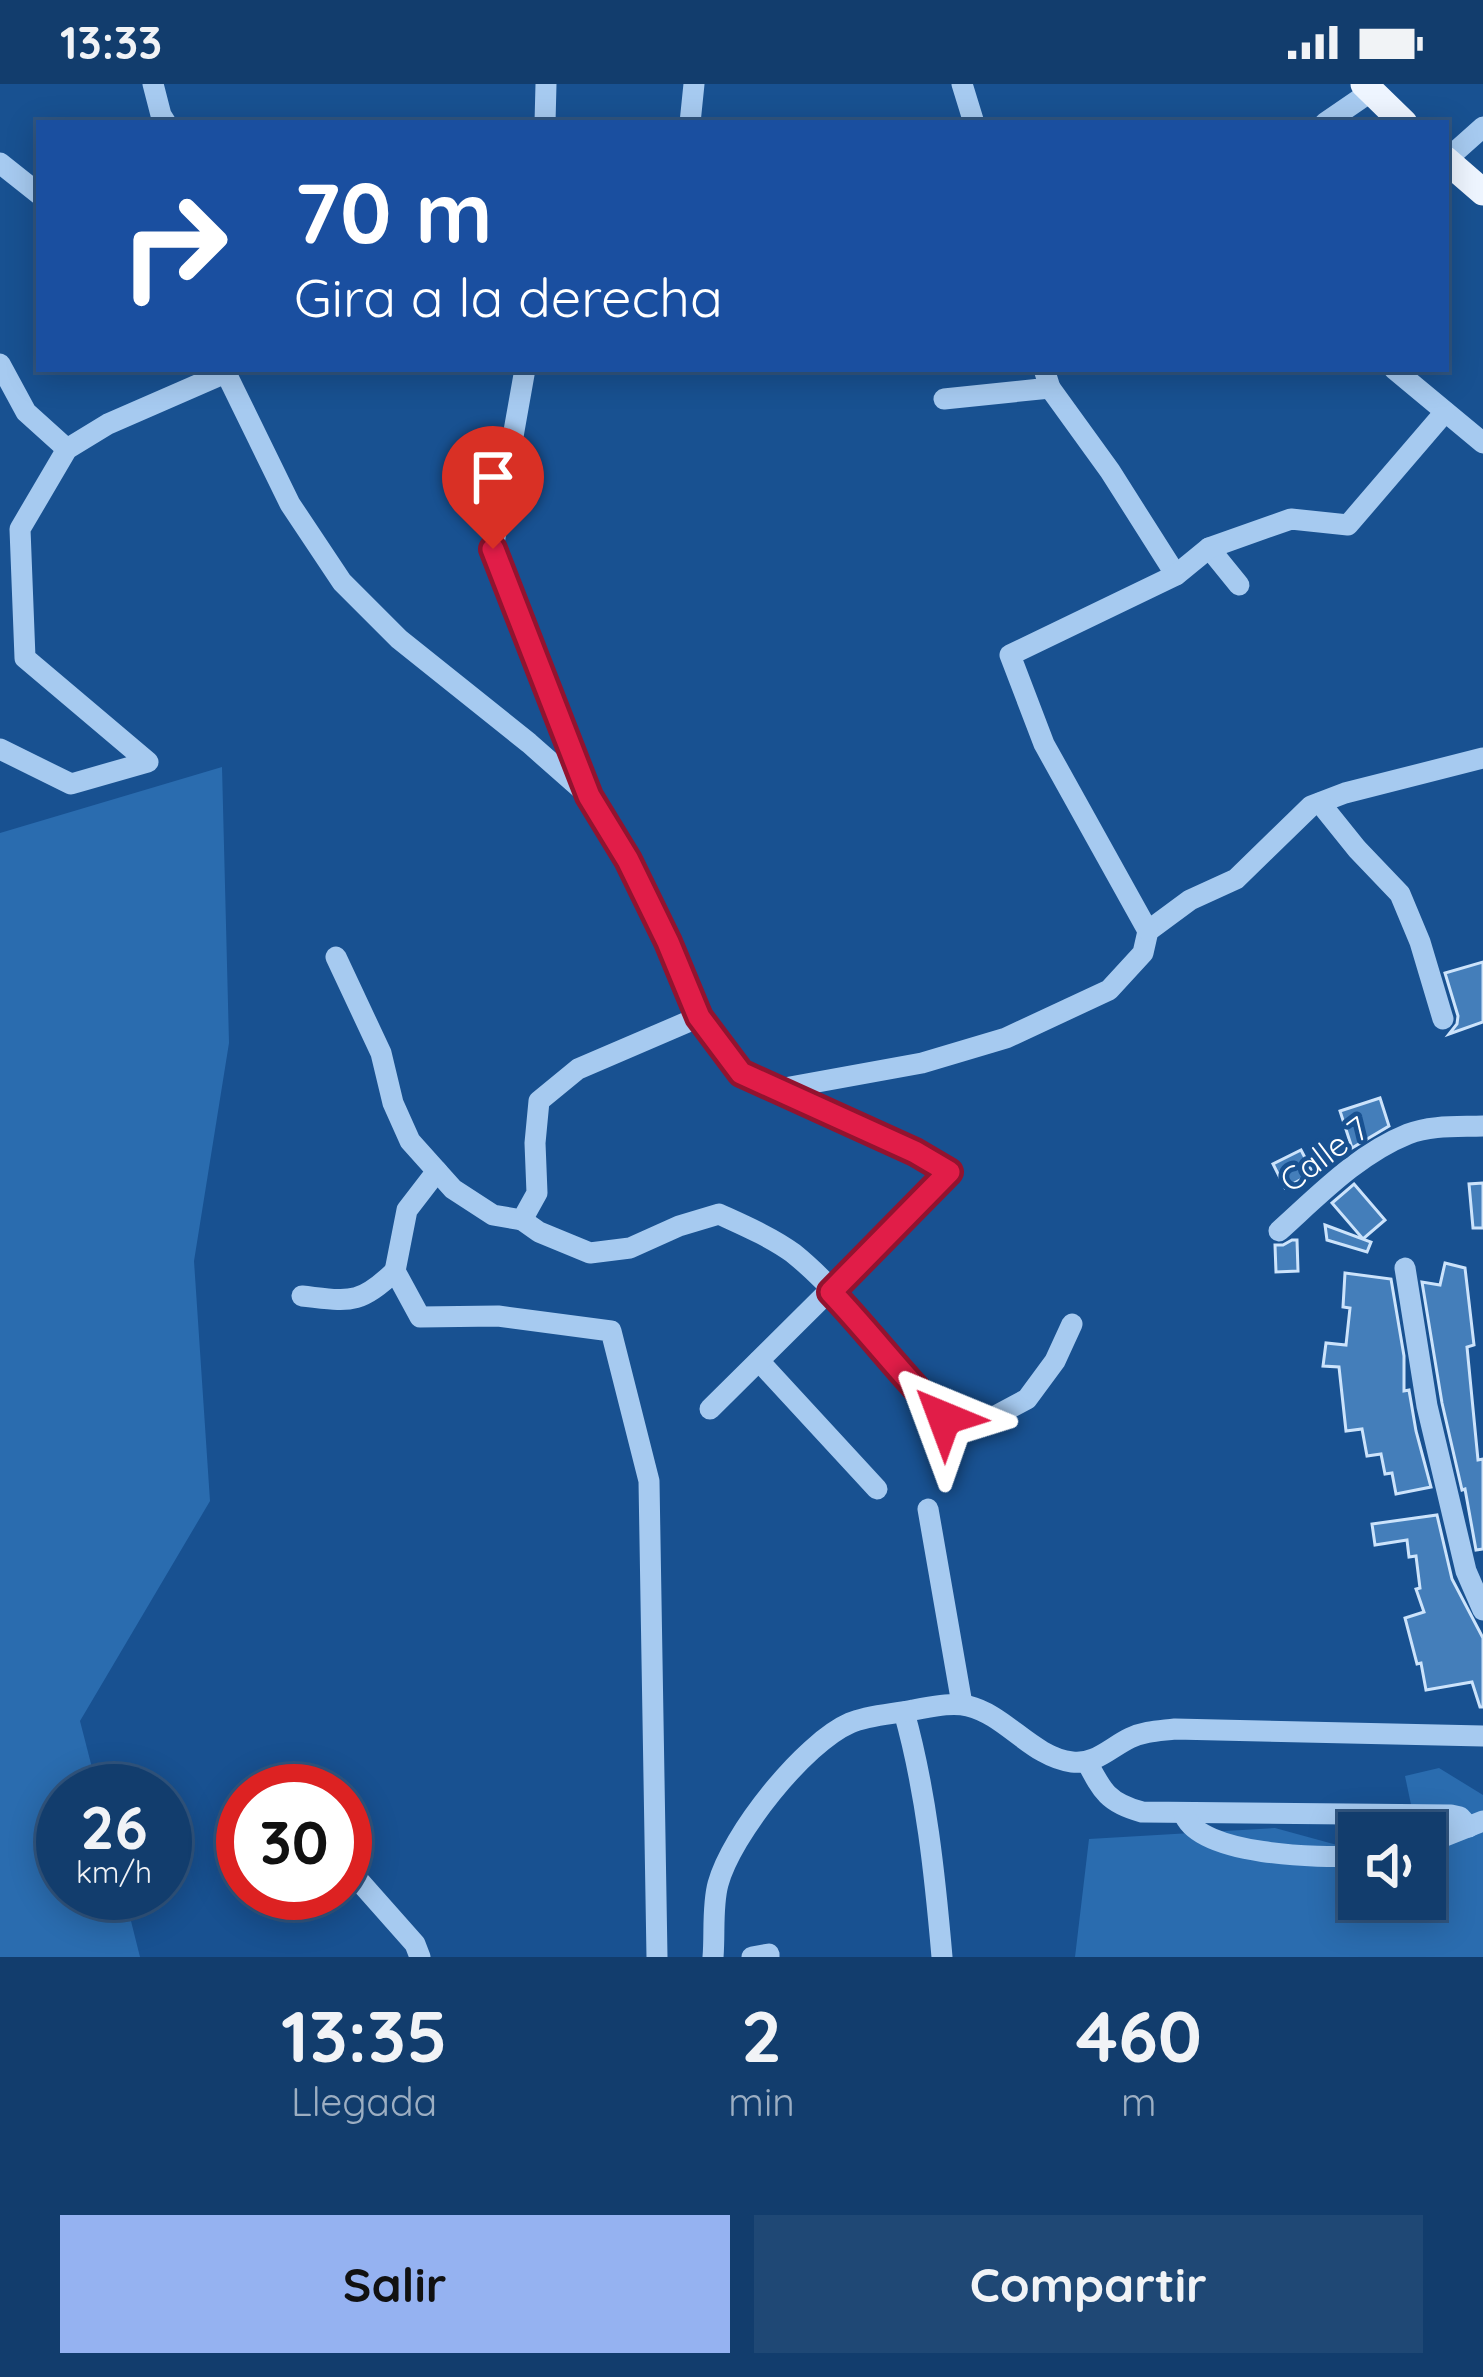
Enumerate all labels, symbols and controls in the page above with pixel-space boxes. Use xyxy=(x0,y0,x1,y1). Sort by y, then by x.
text: 13:33 xyxy=(60,14,162,70)
text: 70 m xyxy=(294,159,493,264)
icon: right xyxy=(96,168,252,324)
text: Gira a la derecha xyxy=(294,263,723,331)
pin xyxy=(442,426,544,549)
icon: arrive xyxy=(460,444,526,510)
street label: Calle 7 xyxy=(1271,1107,1376,1200)
position arrow xyxy=(881,1355,1007,1481)
speed limit sign: 30 xyxy=(216,1764,372,1920)
text: 26 xyxy=(80,1789,148,1864)
map controls xyxy=(1338,1812,1446,1920)
button: sound xyxy=(1338,1812,1446,1920)
text: km/h xyxy=(76,1853,152,1891)
text: 13:35 xyxy=(281,1990,447,2080)
text: 2 xyxy=(741,1990,782,2080)
text: 460 xyxy=(1076,1990,1202,2080)
text: Llegada xyxy=(291,2077,437,2126)
text: min xyxy=(728,2077,795,2126)
text: m xyxy=(1121,2077,1157,2126)
button: Salir xyxy=(60,2215,730,2353)
button: Compartir xyxy=(754,2215,1423,2353)

